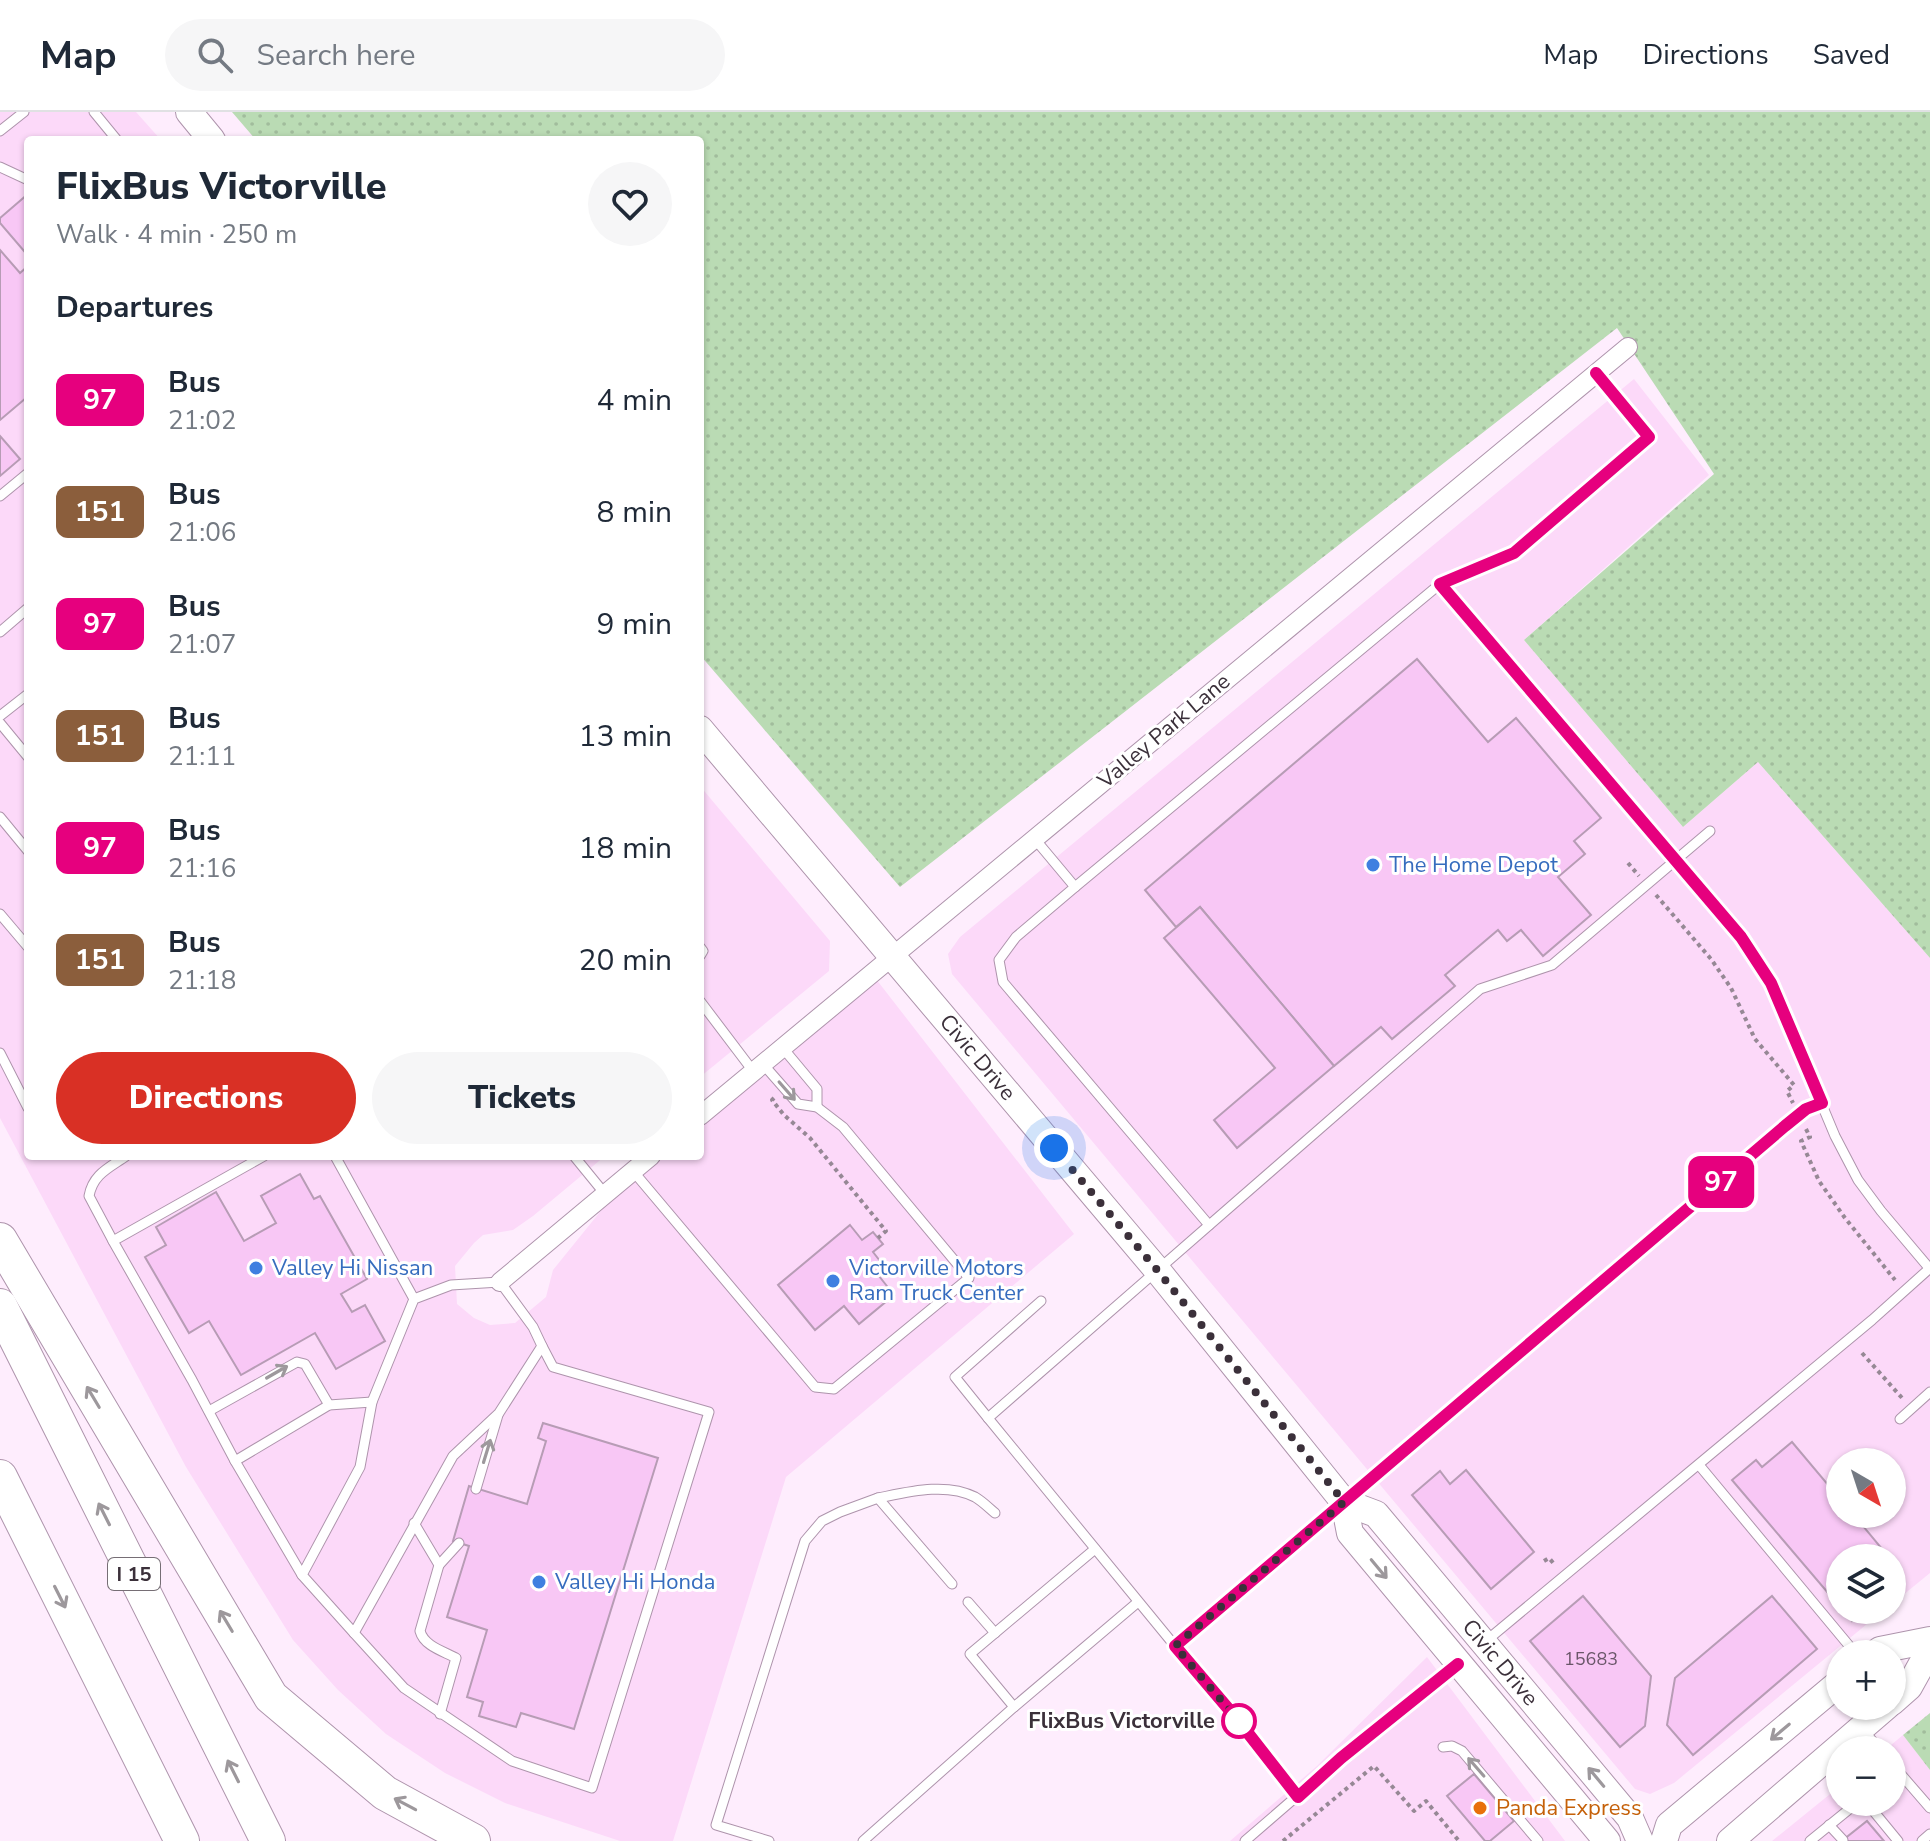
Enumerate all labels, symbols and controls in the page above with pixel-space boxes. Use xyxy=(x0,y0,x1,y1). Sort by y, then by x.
search box xyxy=(165,19,725,91)
text: Map xyxy=(40,30,117,81)
icon: search xyxy=(193,33,237,77)
text: Search here xyxy=(257,35,416,76)
text: Map xyxy=(1543,36,1598,74)
text: Directions xyxy=(1642,36,1769,74)
text: Saved xyxy=(1813,36,1890,74)
text: FlixBus Victorville xyxy=(56,161,387,212)
button: heart xyxy=(588,162,672,246)
text: Walk · 4 min · 250 m xyxy=(56,217,297,252)
text: Departures xyxy=(56,287,213,328)
text: Bus xyxy=(168,362,221,403)
text: 4 min xyxy=(597,380,672,421)
text: 97 xyxy=(83,381,117,419)
text: 21:02 xyxy=(168,403,236,438)
text: Bus xyxy=(168,474,221,515)
text: 8 min xyxy=(597,492,672,533)
text: 151 xyxy=(75,493,125,531)
text: 21:06 xyxy=(168,515,236,550)
text: Bus xyxy=(168,586,221,627)
text: 9 min xyxy=(597,604,672,645)
text: 97 xyxy=(83,605,117,643)
text: 21:07 xyxy=(168,627,236,662)
street label: Valley Park Lane xyxy=(1091,667,1237,796)
text: Bus xyxy=(168,698,221,739)
text: 13 min xyxy=(579,716,672,757)
text: 151 xyxy=(75,717,125,755)
text: 21:11 xyxy=(168,739,236,774)
text: Bus xyxy=(168,810,221,851)
text: 18 min xyxy=(579,828,672,869)
text: 97 xyxy=(83,829,117,867)
place label: The Home Depot xyxy=(1389,850,1558,880)
text: 21:16 xyxy=(168,851,236,886)
marker: The Home Depot xyxy=(1364,856,1382,874)
text: Bus xyxy=(168,922,221,963)
text: 20 min xyxy=(579,940,672,981)
text: 151 xyxy=(75,941,125,979)
text: 21:18 xyxy=(168,963,236,998)
street label: Civic Drive xyxy=(932,1008,1023,1107)
button: Directions xyxy=(56,1052,356,1144)
button: Tickets xyxy=(372,1052,672,1144)
one-way arrow xyxy=(777,1081,795,1101)
your location xyxy=(1034,1128,1074,1168)
line badge: 97 xyxy=(1685,1156,1757,1208)
text: 97 xyxy=(1704,1163,1738,1201)
place label: Valley Hi Nissan xyxy=(271,1253,433,1283)
place label: Victorville Motors Ram Truck Center xyxy=(848,1253,1024,1308)
marker: Valley Hi Nissan xyxy=(247,1259,265,1277)
marker: Victorville Motors Ram Truck Center xyxy=(824,1272,842,1290)
one-way arrow xyxy=(264,1364,288,1379)
one-way arrow xyxy=(85,1386,101,1409)
one-way arrow xyxy=(481,1438,496,1463)
north arrow xyxy=(1826,1448,1906,1528)
map controls xyxy=(1826,1448,1906,1816)
one-way arrow xyxy=(96,1502,111,1526)
button: layers xyxy=(1826,1544,1906,1624)
road number: I 15 xyxy=(108,1558,160,1590)
one-way arrow xyxy=(1370,1558,1388,1578)
place label: Valley Hi Honda xyxy=(554,1567,715,1597)
marker: Valley Hi Honda xyxy=(530,1573,548,1591)
one-way arrow xyxy=(53,1585,68,1609)
one-way arrow xyxy=(218,1610,234,1633)
street label: Civic Drive xyxy=(1455,1613,1545,1712)
button: + xyxy=(1826,1640,1906,1720)
house number: 15683 xyxy=(1564,1647,1618,1671)
marker: FlixBus Victorville xyxy=(1222,1704,1256,1738)
place label: FlixBus Victorville xyxy=(1028,1706,1215,1736)
one-way arrow xyxy=(1771,1723,1791,1741)
button: − xyxy=(1826,1736,1906,1816)
one-way arrow xyxy=(1467,1757,1485,1777)
one-way arrow xyxy=(225,1760,240,1784)
one-way arrow xyxy=(1587,1768,1605,1788)
place label: Panda Express xyxy=(1496,1793,1642,1823)
one-way arrow xyxy=(393,1796,417,1811)
marker: Panda Express xyxy=(1471,1799,1489,1817)

